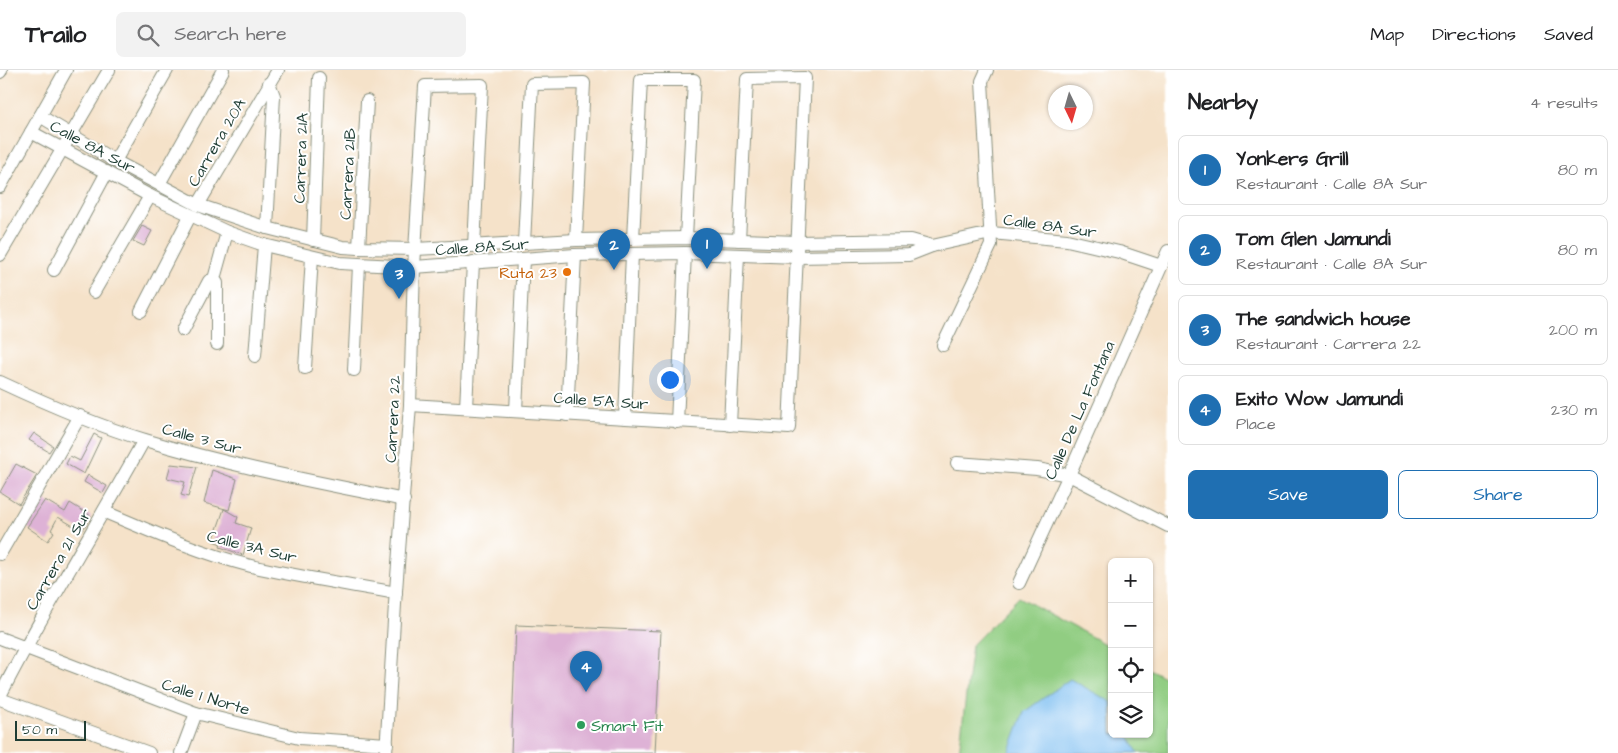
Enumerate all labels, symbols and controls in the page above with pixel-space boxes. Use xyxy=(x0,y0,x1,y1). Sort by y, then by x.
search box xyxy=(116,12,466,57)
text: Trailo xyxy=(25,18,86,52)
icon: search xyxy=(134,21,162,49)
text: Search here xyxy=(174,21,286,48)
text: Map xyxy=(1370,22,1404,47)
text: Directions xyxy=(1432,22,1516,47)
text: Saved xyxy=(1544,22,1593,47)
north arrow xyxy=(1048,85,1093,130)
text: Nearby xyxy=(1188,88,1258,117)
text: 4 results xyxy=(1530,92,1598,114)
street label: Carrera 20A xyxy=(183,94,251,191)
street label: Carrera 21A xyxy=(288,112,314,204)
street label: Calle 8A Sur xyxy=(46,115,139,179)
street label: Carrera 21B xyxy=(335,127,361,220)
text: Yonkers Grill xyxy=(1236,146,1348,173)
text: 1 xyxy=(1204,159,1206,181)
text: 80 m xyxy=(1558,159,1597,181)
text: Restaurant · Calle 8A Sur xyxy=(1236,173,1427,195)
street label: Calle 8A Sur xyxy=(1002,209,1098,243)
text: Tom Glen Jamundi xyxy=(1236,226,1391,253)
pin: 1 xyxy=(691,228,723,269)
pin: 2 xyxy=(598,229,630,270)
street label: Calle 8A Sur xyxy=(435,233,530,261)
text: 2 xyxy=(1200,239,1210,261)
text: 80 m xyxy=(1558,239,1597,261)
text: Restaurant · Calle 8A Sur xyxy=(1236,253,1427,275)
pin: 3 xyxy=(383,258,415,299)
place label: Ruta 23 xyxy=(499,262,557,284)
marker: Ruta 23 xyxy=(561,266,573,278)
text: The sandwich house xyxy=(1236,306,1410,333)
text: 3 xyxy=(1201,319,1209,341)
text: 200 m xyxy=(1549,319,1597,341)
text: Restaurant · Carrera 22 xyxy=(1236,333,1421,355)
street label: Calle De La Fontana xyxy=(1039,338,1120,483)
your location xyxy=(657,367,683,393)
street label: Carrera 22 xyxy=(380,375,406,463)
text: Exito Wow Jamundi xyxy=(1236,386,1403,413)
street label: Calle 5A Sur xyxy=(553,387,649,415)
text: 4 xyxy=(1200,399,1210,421)
text: 230 m xyxy=(1551,399,1597,421)
text: Place xyxy=(1236,413,1276,435)
street label: Calle 3 Sur xyxy=(160,418,244,460)
button: Save xyxy=(1188,470,1388,519)
button: Share xyxy=(1398,470,1598,519)
street label: Carrera 21 Sur xyxy=(21,504,97,614)
street label: Calle 3A Sur xyxy=(205,525,299,569)
map controls xyxy=(1108,558,1153,738)
button: + xyxy=(1108,558,1153,603)
button: − xyxy=(1108,603,1153,648)
button: locate xyxy=(1108,648,1153,693)
pin: 4 xyxy=(570,651,602,692)
street label: Calle 1 Norte xyxy=(159,673,253,721)
button: layers xyxy=(1108,693,1153,738)
place label: Smart Fit xyxy=(591,715,664,737)
scale bar xyxy=(15,718,86,741)
marker: Smart Fit xyxy=(575,719,587,731)
text: 50 m xyxy=(22,720,57,740)

